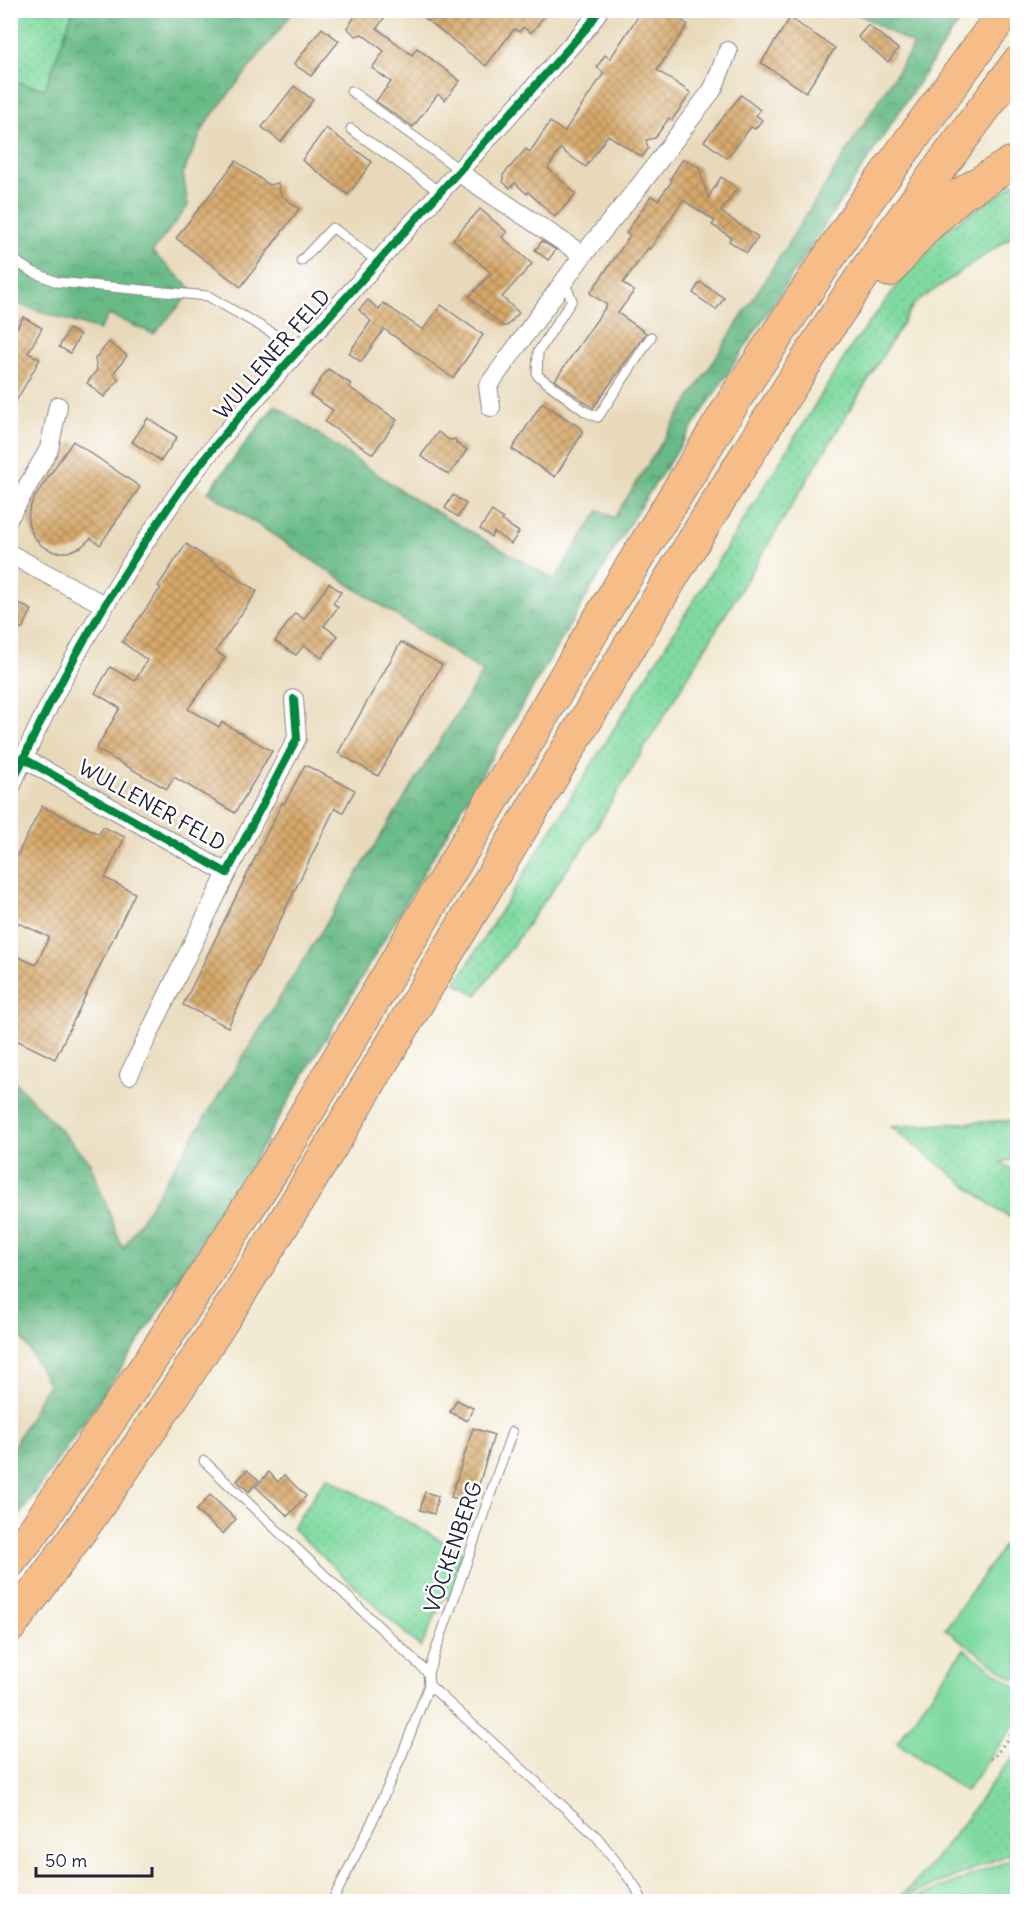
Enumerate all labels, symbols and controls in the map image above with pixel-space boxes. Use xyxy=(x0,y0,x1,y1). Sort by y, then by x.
street label: WULLENER FELD xyxy=(208,283,336,425)
street label: WULLENER FELD xyxy=(74,753,230,857)
street label: VÖCKENBERG xyxy=(418,1478,488,1616)
scale bar xyxy=(36,1840,152,1878)
text: 50 m xyxy=(45,1849,87,1872)

